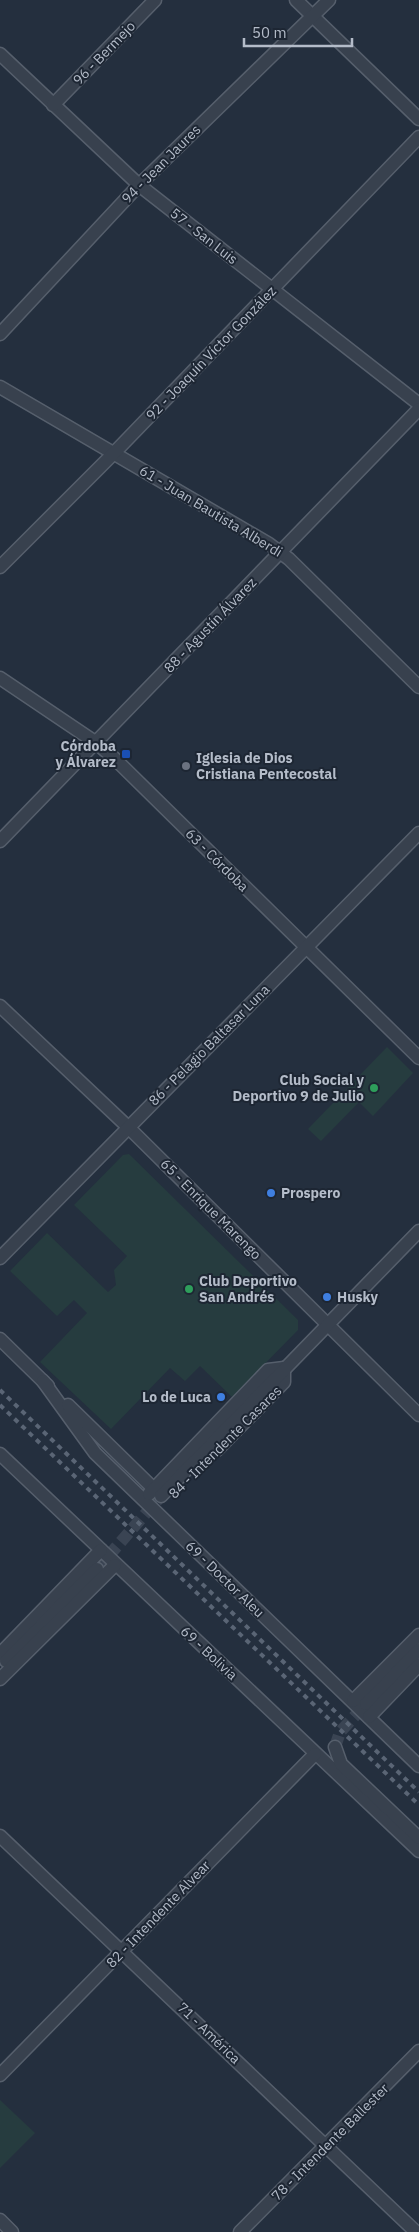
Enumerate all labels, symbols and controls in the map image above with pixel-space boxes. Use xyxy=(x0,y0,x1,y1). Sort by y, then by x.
scale bar xyxy=(244,15,352,47)
street label: 96 - Bermejo xyxy=(69,17,139,89)
text: 50 m xyxy=(252,23,287,42)
street label: 94 - Jean Jaures xyxy=(118,120,205,207)
street label: 57 - San Luis xyxy=(167,204,242,268)
street label: 92 - Joaquín Víctor González xyxy=(142,282,280,424)
street label: 61 - Juan Bautista Alberdi xyxy=(136,461,286,561)
street label: 88 - Agustín Álvarez xyxy=(159,572,260,676)
place label: Córdoba y Álvarez xyxy=(55,737,116,771)
marker: Córdoba y Álvarez xyxy=(120,748,132,760)
place label: Iglesia de Dios Cristiana Pentecostal xyxy=(196,749,337,783)
marker: Iglesia de Dios Cristiana Pentecostal xyxy=(180,760,192,772)
street label: 63 - Córdoba xyxy=(182,825,253,896)
street label: 86 - Pelagio Baltasar Luna xyxy=(145,980,274,1109)
place label: Club Social y Deportivo 9 de Julio xyxy=(233,1071,365,1105)
marker: Club Social y Deportivo 9 de Julio xyxy=(368,1082,380,1094)
street label: 65 - Enrique Marengo xyxy=(157,1155,265,1263)
place label: Prospero xyxy=(281,1184,341,1202)
marker: Prospero xyxy=(265,1187,277,1199)
place label: Club Deportivo San Andrés xyxy=(199,1272,297,1306)
marker: Club Deportivo San Andrés xyxy=(183,1283,195,1295)
place label: Husky xyxy=(337,1288,379,1306)
marker: Husky xyxy=(321,1291,333,1303)
street label: 84 - Intendente Casares xyxy=(165,1382,285,1502)
place label: Lo de Luca xyxy=(142,1388,211,1406)
marker: Lo de Luca xyxy=(215,1391,227,1403)
street label: 69 - Doctor Aleu xyxy=(182,1537,268,1621)
street label: 69 - Bolivia xyxy=(177,1622,242,1684)
street label: 82 - Intendente Alvear xyxy=(102,1857,214,1971)
street label: 71 - América xyxy=(174,1998,245,2068)
street label: 78 - Intendente Ballester xyxy=(267,2079,393,2205)

